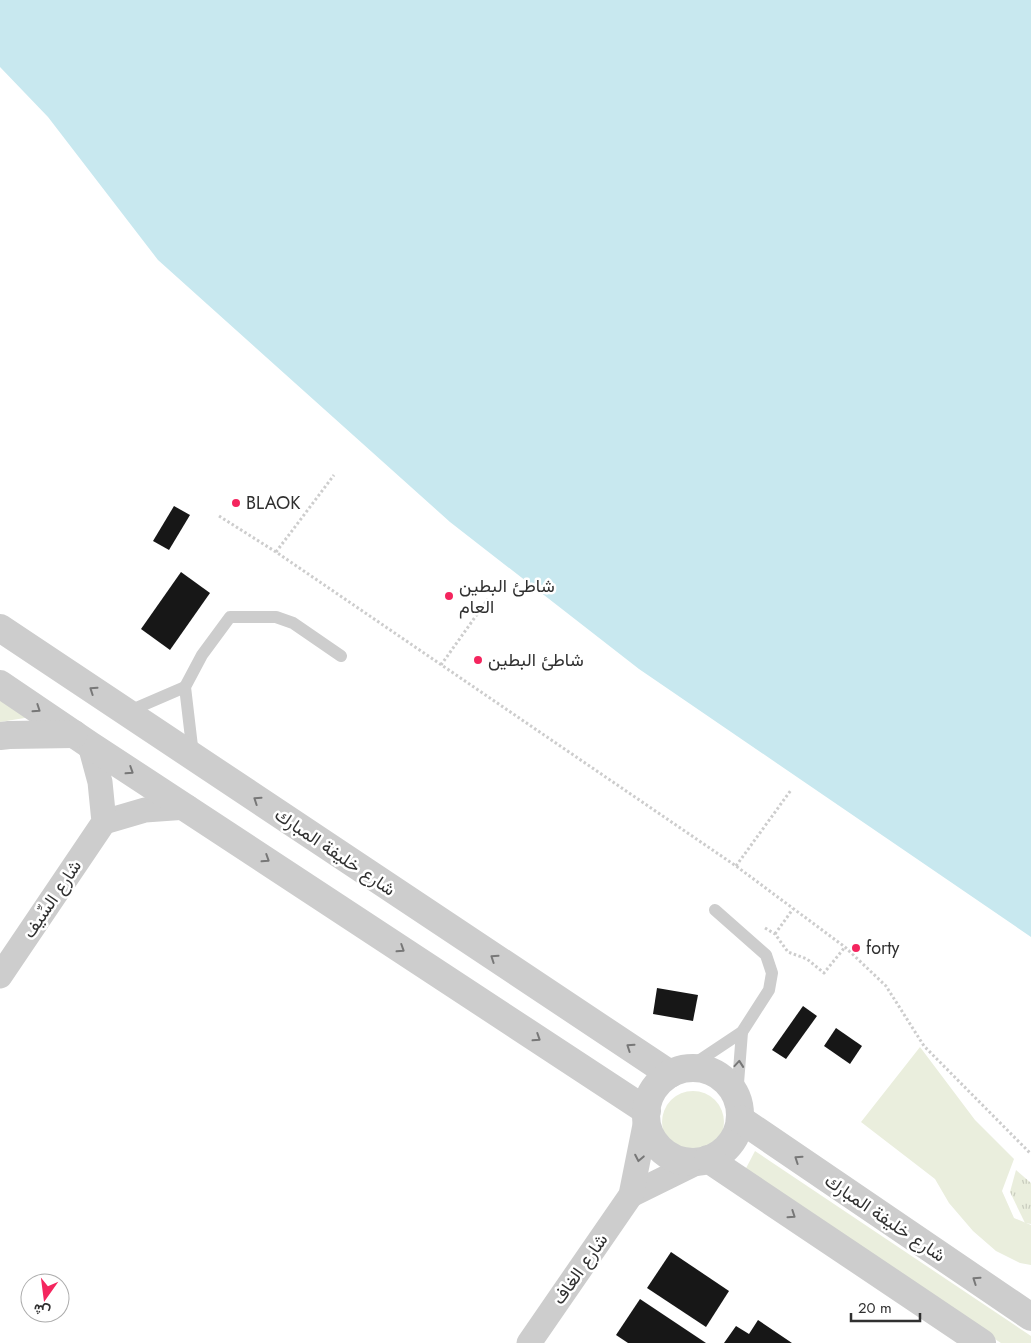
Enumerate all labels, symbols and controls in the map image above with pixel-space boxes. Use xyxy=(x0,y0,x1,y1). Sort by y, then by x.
place label: BLAOK xyxy=(246,490,301,516)
marker: BLAOK xyxy=(230,497,242,509)
place label: شاطئ البطين العام xyxy=(459,573,555,620)
marker: شاطئ البطين العام xyxy=(443,590,455,602)
place label: شاطئ البطين xyxy=(488,647,584,673)
marker: شاطئ البطين xyxy=(472,654,484,666)
one-way arrow xyxy=(89,687,99,696)
one-way arrow xyxy=(31,703,41,712)
one-way arrow xyxy=(124,764,133,774)
one-way arrow xyxy=(253,797,263,806)
street label: شارع خليفة المبارك xyxy=(269,802,401,902)
one-way arrow xyxy=(260,853,269,863)
street label: شارع السِّيف xyxy=(16,855,88,943)
place label: forty xyxy=(866,935,899,961)
marker: forty xyxy=(850,942,862,954)
one-way arrow xyxy=(396,943,405,952)
one-way arrow xyxy=(491,954,500,964)
one-way arrow xyxy=(531,1032,541,1041)
one-way arrow xyxy=(626,1044,635,1054)
one-way arrow xyxy=(733,1060,744,1068)
one-way arrow xyxy=(634,1153,644,1162)
one-way arrow xyxy=(794,1156,804,1165)
street label: شارع خليفة المبارك xyxy=(819,1168,951,1268)
one-way arrow xyxy=(786,1209,796,1218)
street label: شارع الغاف xyxy=(546,1228,614,1310)
north arrow xyxy=(20,1273,70,1323)
one-way arrow xyxy=(972,1276,981,1286)
scale bar xyxy=(851,1290,920,1322)
text: 20 m xyxy=(858,1297,892,1319)
text: ش xyxy=(31,1299,52,1322)

